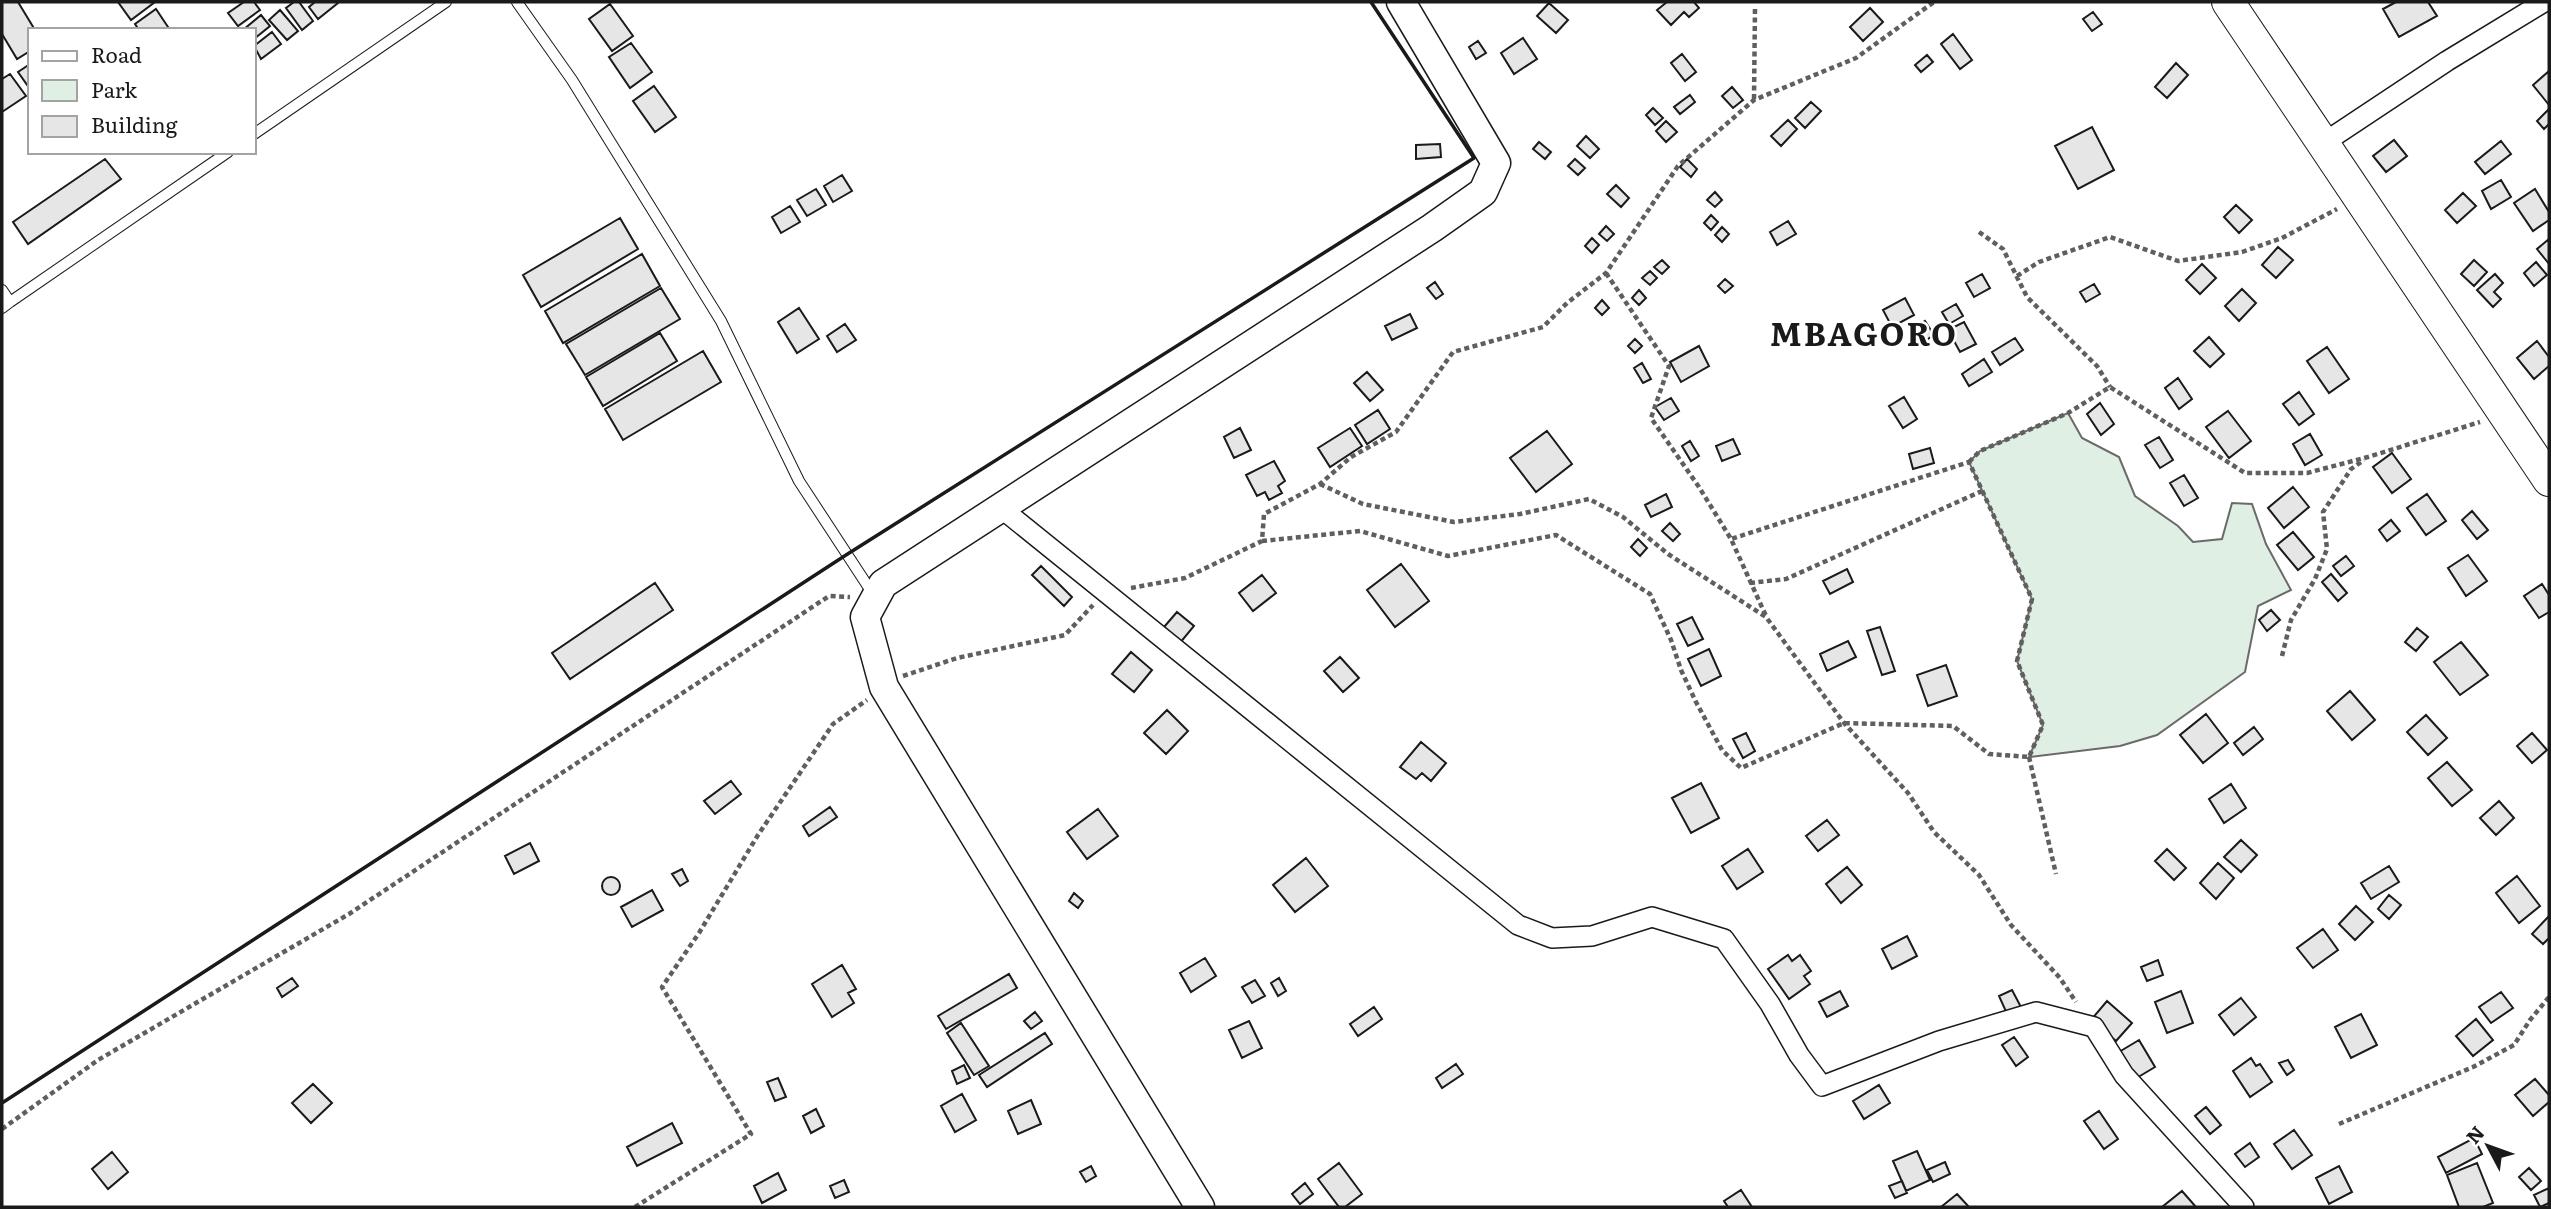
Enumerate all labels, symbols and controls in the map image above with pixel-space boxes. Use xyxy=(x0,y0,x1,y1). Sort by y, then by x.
legend xyxy=(28,28,256,154)
text: Road xyxy=(91,38,142,69)
text: Park xyxy=(91,73,137,104)
text: Building xyxy=(91,108,178,139)
district label: MBAGORO xyxy=(1770,308,1958,356)
north arrow xyxy=(2453,1111,2523,1181)
text: N xyxy=(2459,1119,2490,1149)

